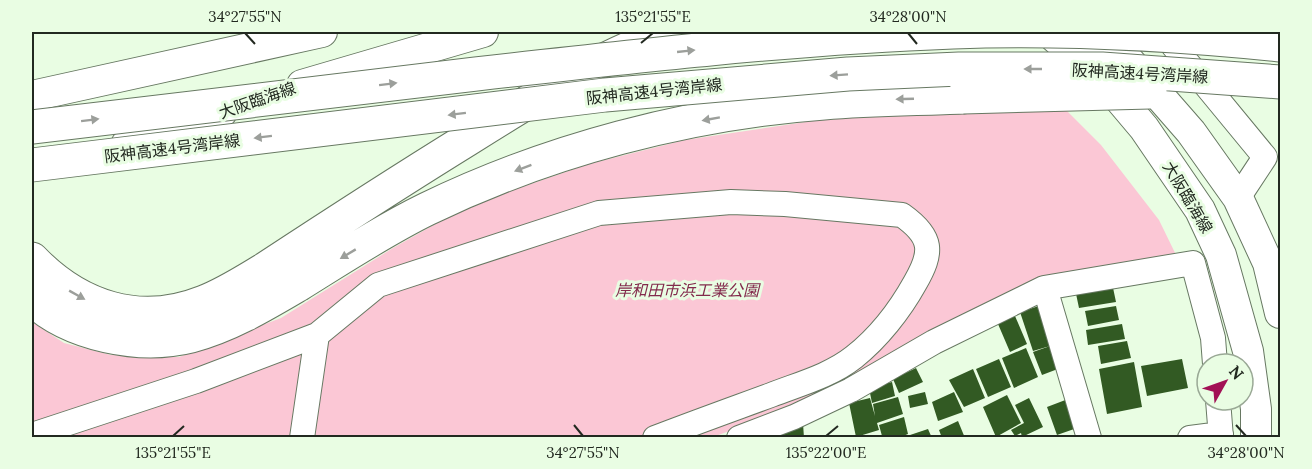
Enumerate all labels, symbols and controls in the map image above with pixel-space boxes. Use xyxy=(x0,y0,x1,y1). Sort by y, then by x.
text: 34°27'55"N xyxy=(208,7,282,26)
text: 135°21'55"E xyxy=(615,7,691,26)
text: 34°28'00"N xyxy=(869,7,947,26)
one-way arrow xyxy=(676,46,695,56)
street label: 阪神高速4号湾岸線 xyxy=(1071,59,1209,87)
one-way arrow xyxy=(1024,64,1043,74)
one-way arrow xyxy=(829,70,848,80)
street label: 阪神高速4号湾岸線 xyxy=(585,74,723,108)
street label: 大阪臨海線 xyxy=(216,78,298,122)
one-way arrow xyxy=(378,80,397,89)
one-way arrow xyxy=(895,95,914,104)
one-way arrow xyxy=(447,109,466,118)
one-way arrow xyxy=(701,114,720,123)
one-way arrow xyxy=(80,115,99,124)
street label: 阪神高速4号湾岸線 xyxy=(103,130,241,166)
one-way arrow xyxy=(253,133,272,142)
street label: 大阪臨海線 xyxy=(1159,158,1217,236)
one-way arrow xyxy=(513,164,531,174)
one-way arrow xyxy=(340,249,356,260)
park label: 岸和田市浜工業公園 xyxy=(615,280,761,300)
one-way arrow xyxy=(69,290,86,300)
north arrow xyxy=(1195,352,1255,412)
text: N xyxy=(1225,361,1248,384)
text: 135°21'55"E xyxy=(135,443,211,462)
text: 34°27'55"N xyxy=(546,443,620,462)
text: 135°22'00"E xyxy=(786,443,866,462)
text: 34°28'00"N xyxy=(1207,443,1285,462)

